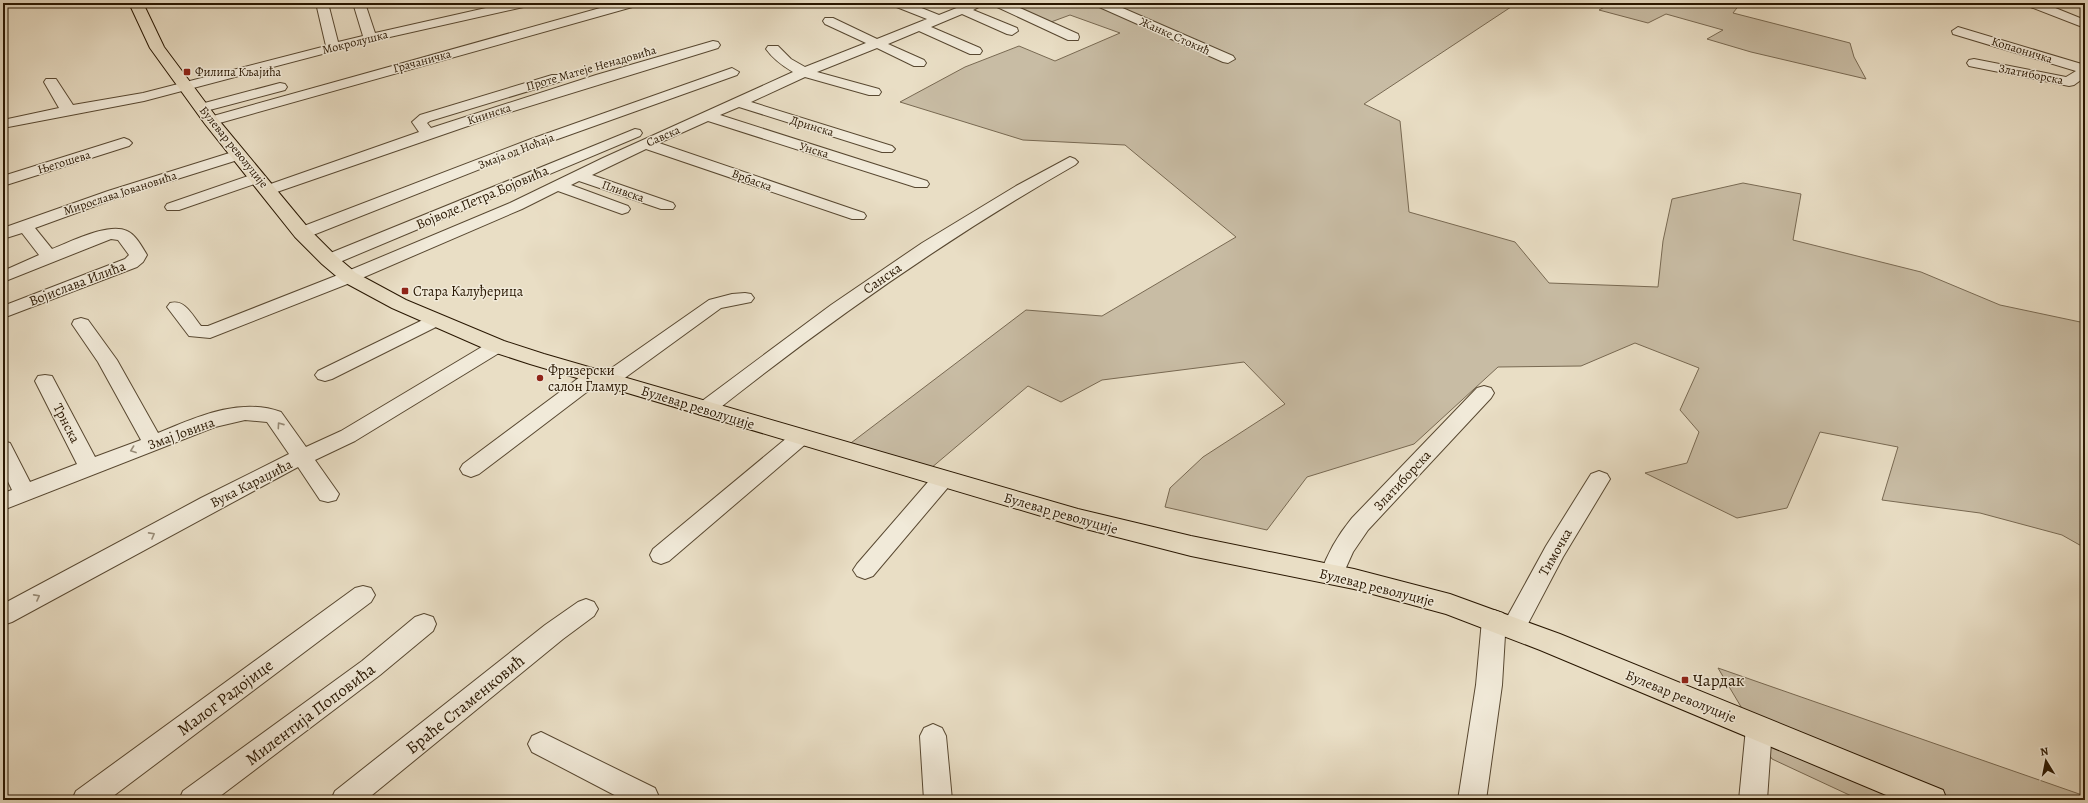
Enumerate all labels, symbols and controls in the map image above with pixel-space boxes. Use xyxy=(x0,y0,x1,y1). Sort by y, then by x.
street label: Жанке Стокић xyxy=(1137,13,1213,59)
street label: Мокролушка xyxy=(320,26,390,58)
street label: Копаоничка xyxy=(1990,33,2055,67)
street label: Проте Матеје Ненадовића xyxy=(524,42,658,94)
street label: Грачаничка xyxy=(391,45,453,76)
street label: Златиборска xyxy=(1997,60,2065,88)
place label: Филипа Кљајића xyxy=(195,64,282,80)
marker: Филипа Кљајића xyxy=(182,67,192,77)
street label: Книнска xyxy=(465,99,513,129)
street label: Булевар револуције xyxy=(196,103,272,191)
street label: Дринска xyxy=(788,112,836,140)
street label: Савска xyxy=(644,121,683,151)
street label: Змаја од Ноћаја xyxy=(476,129,557,173)
street label: Унска xyxy=(797,138,831,162)
street label: Његошева xyxy=(36,146,93,178)
street label: Војводе Петра Бојовића xyxy=(413,161,552,234)
street label: Врбаска xyxy=(730,165,775,195)
street label: Мирослава Јовановића xyxy=(61,167,179,219)
street label: Пливска xyxy=(600,176,647,206)
street label: Војислава Илића xyxy=(26,256,129,311)
street label: Санска xyxy=(859,258,906,298)
place label: Стара Калуђерица xyxy=(413,282,524,301)
marker: Стара Калуђерица xyxy=(400,286,410,296)
place label: Фризерски салон Гламур xyxy=(548,361,628,396)
marker: Фризерски салон Гламур xyxy=(535,373,545,383)
street label: Булевар револуције xyxy=(639,381,757,434)
street label: Трнска xyxy=(48,400,85,447)
street label: Змај Јовина xyxy=(145,412,218,454)
one-way arrow xyxy=(278,423,285,430)
one-way arrow xyxy=(130,445,137,453)
street label: Златиборска xyxy=(1369,445,1436,515)
street label: Вука Караџића xyxy=(207,454,296,512)
street label: Булевар револуције xyxy=(1002,488,1120,539)
street label: Тимочка xyxy=(1534,524,1577,580)
one-way arrow xyxy=(148,532,155,540)
street label: Булевар револуције xyxy=(1317,564,1436,611)
one-way arrow xyxy=(33,594,40,601)
street label: Браће Стаменковић xyxy=(401,649,529,759)
street label: Малог Радојице xyxy=(173,654,278,741)
street label: Милентија Поповића xyxy=(241,658,380,771)
street label: Булевар револуције xyxy=(1623,666,1739,727)
place label: Чардак xyxy=(1693,669,1745,692)
marker: Чардак xyxy=(1680,675,1690,685)
north arrow xyxy=(2026,741,2066,781)
text: N xyxy=(2039,744,2050,760)

